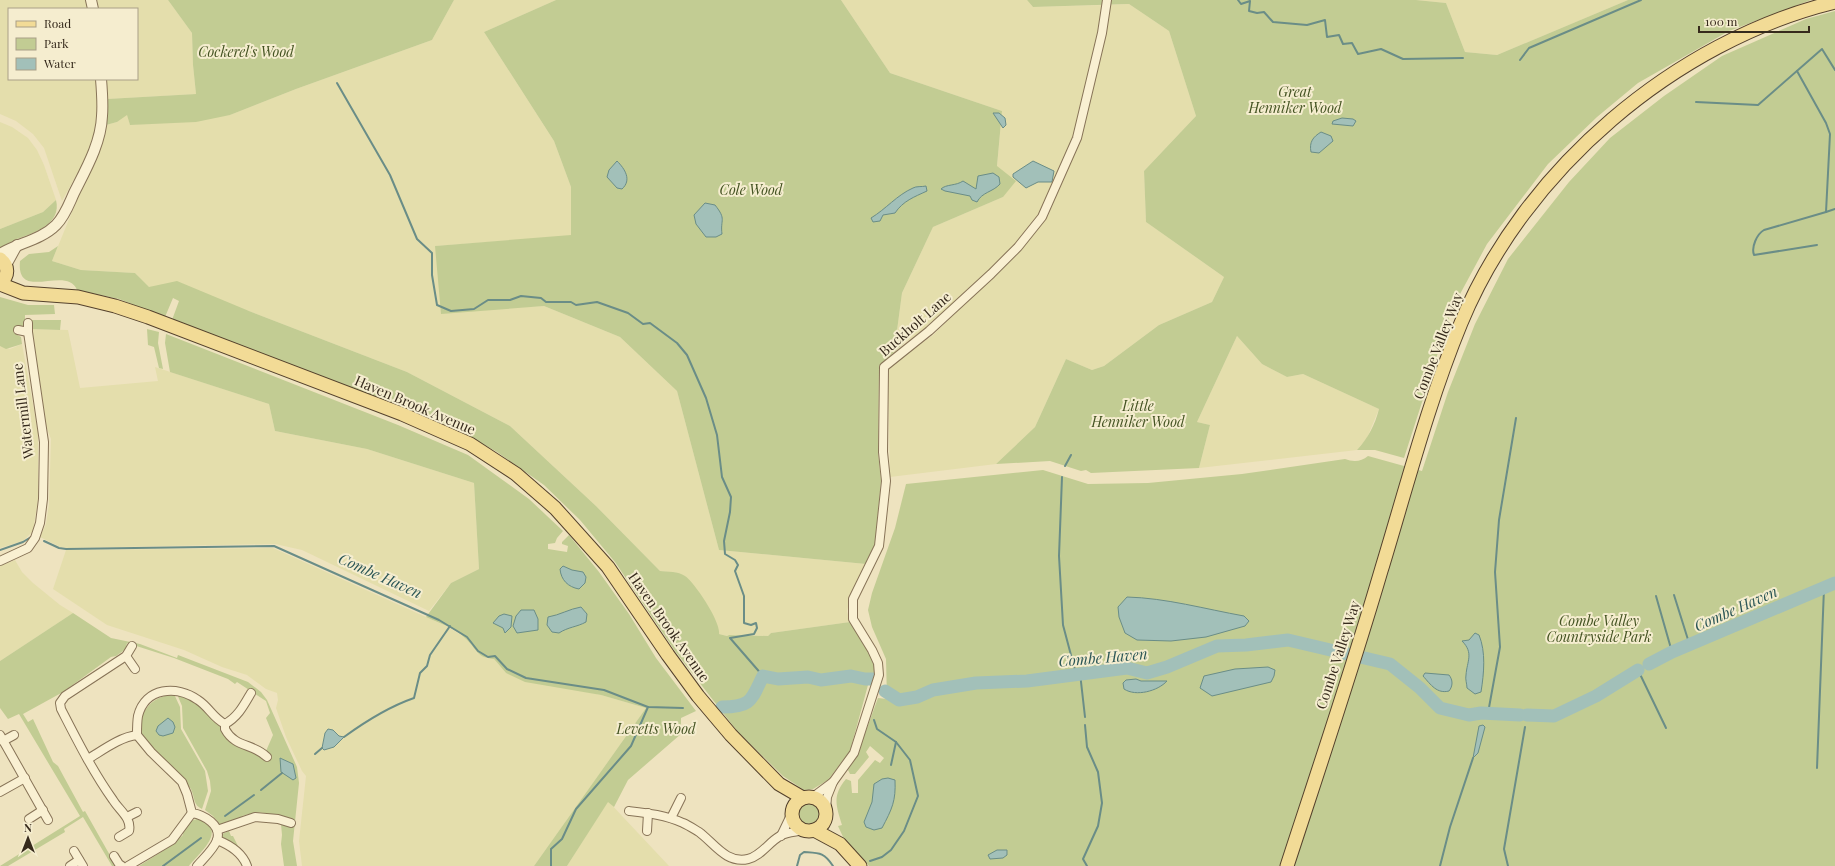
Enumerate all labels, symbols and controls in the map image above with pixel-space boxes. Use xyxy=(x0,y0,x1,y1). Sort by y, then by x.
legend xyxy=(8,8,138,80)
scale bar xyxy=(1699,8,1809,34)
text: 100 m xyxy=(1705,13,1738,29)
text: Road xyxy=(44,15,71,31)
text: Park xyxy=(44,35,69,51)
park label: Cockerel's Wood xyxy=(198,42,294,61)
text: Water xyxy=(43,55,77,71)
park label: Great Henniker Wood xyxy=(1247,82,1342,117)
park label: Cole Wood xyxy=(720,180,783,199)
street label: Buckholt Lane xyxy=(875,287,955,360)
street label: Combe Valley Way xyxy=(1408,290,1467,402)
street label: Watermill Lane xyxy=(7,362,38,461)
street label: Haven Brook Avenue xyxy=(352,370,479,439)
park label: Little Henniker Wood xyxy=(1090,396,1185,431)
water label: Combe Haven xyxy=(336,548,425,602)
street label: Haven Brook Avenue xyxy=(624,568,714,685)
water label: Combe Haven xyxy=(1691,581,1780,635)
street label: Combe Valley Way xyxy=(1311,598,1364,712)
park label: Combe Valley Countryside Park xyxy=(1547,611,1651,646)
water label: Combe Haven xyxy=(1058,643,1148,671)
park label: Levetts Wood xyxy=(615,719,696,738)
north arrow xyxy=(8,818,48,858)
text: N xyxy=(24,820,32,835)

